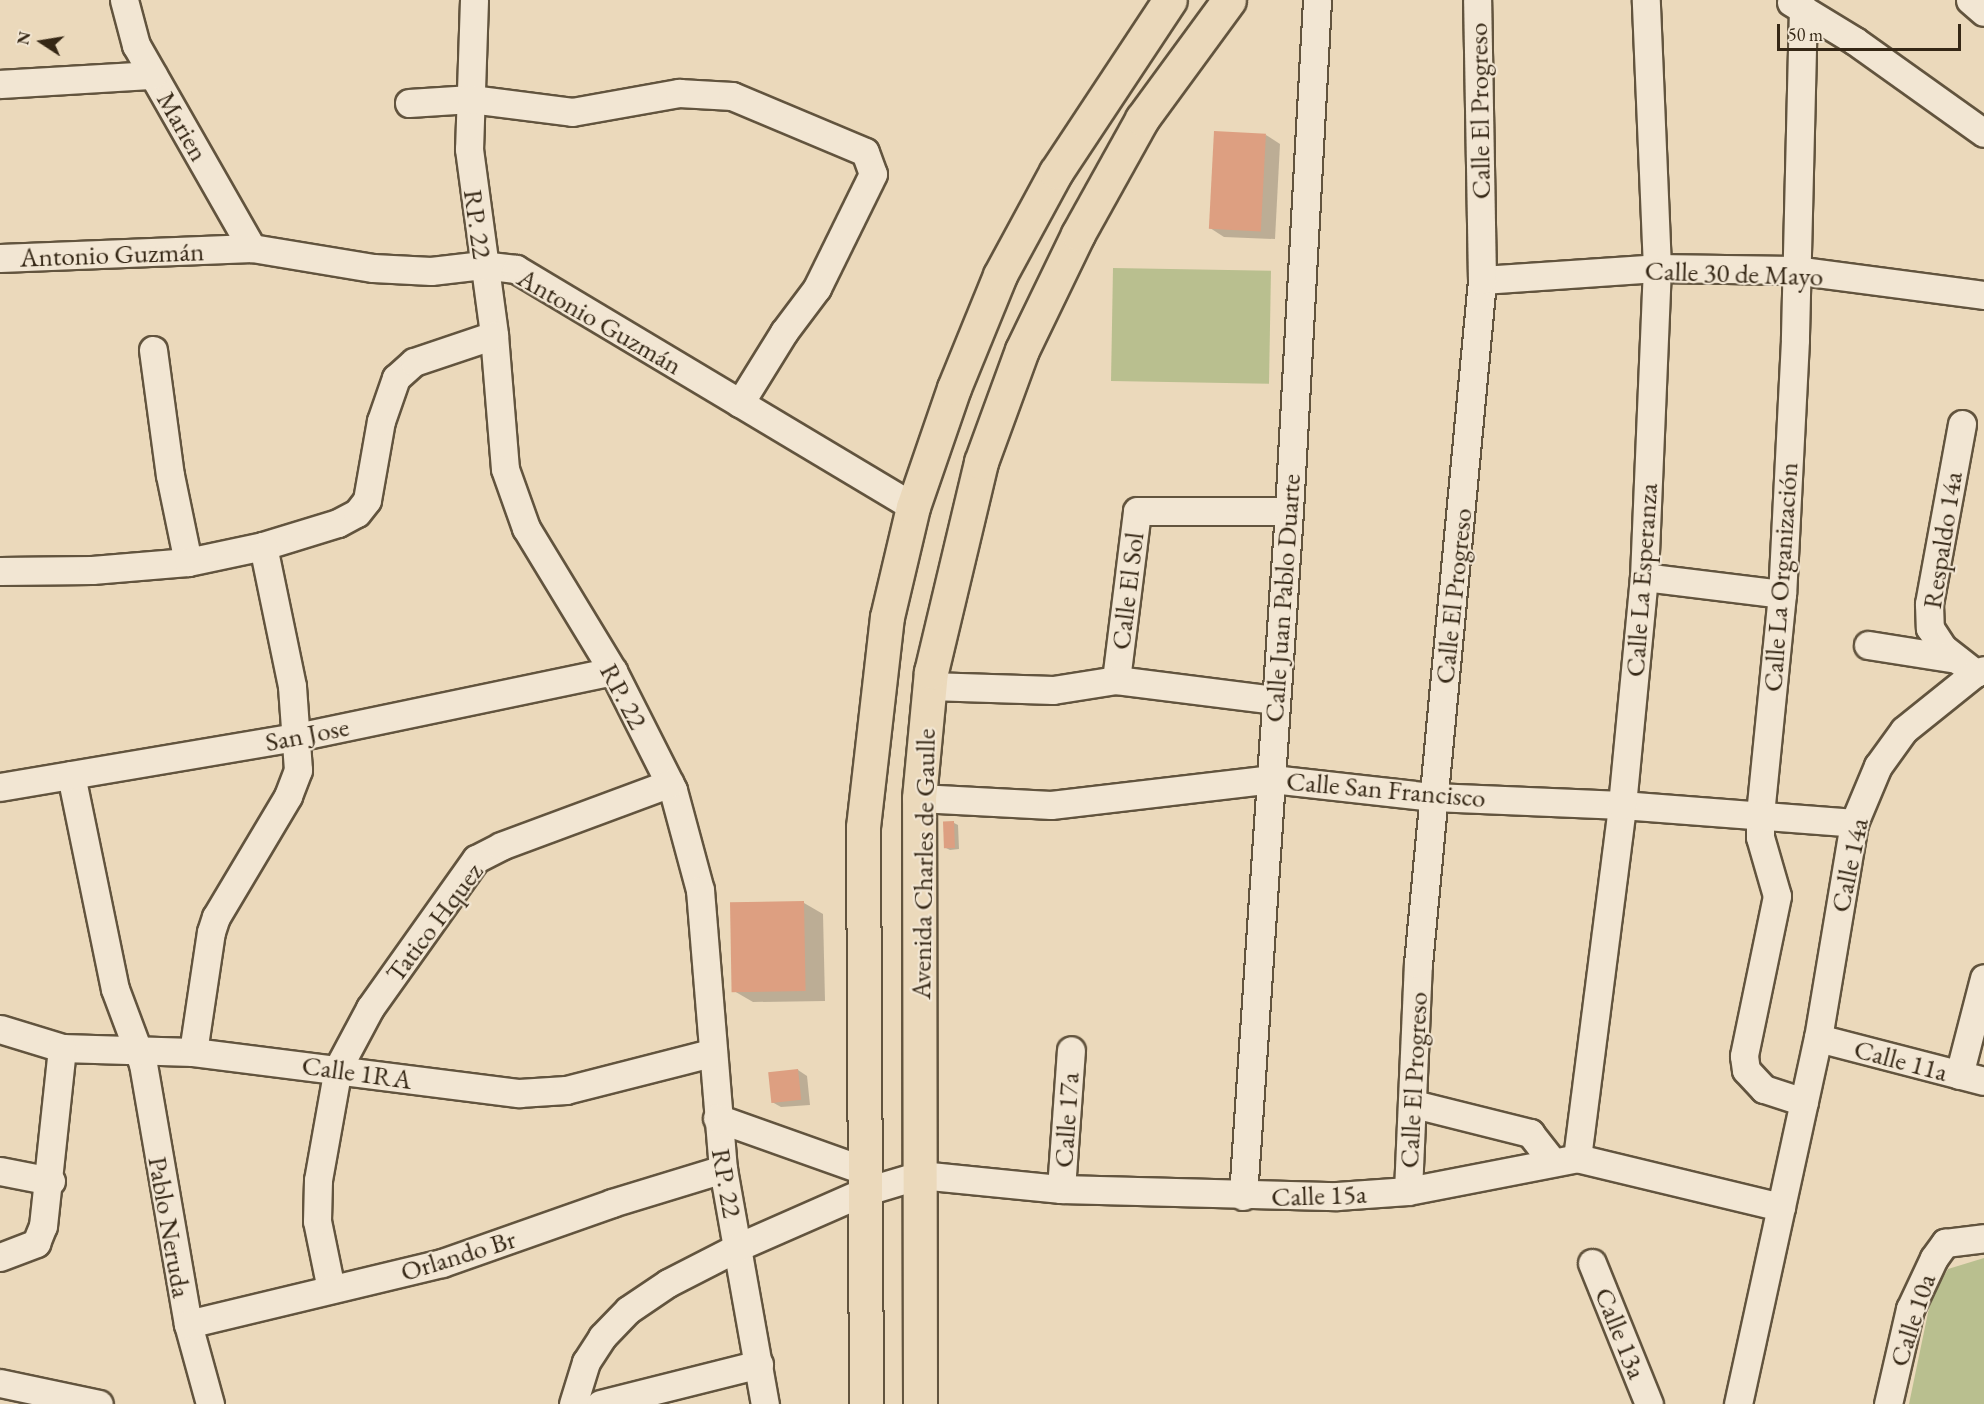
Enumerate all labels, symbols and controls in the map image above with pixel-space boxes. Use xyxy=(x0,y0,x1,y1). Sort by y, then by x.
north arrow xyxy=(12,12,72,72)
scale bar xyxy=(1780,12,1964,50)
street label: Calle El Progreso xyxy=(1461,22,1497,200)
text: 50 m xyxy=(1788,23,1823,46)
text: N xyxy=(12,30,36,47)
street label: Marien xyxy=(150,85,216,167)
street label: RP. 22 xyxy=(457,187,499,261)
street label: Antonio Guzmán xyxy=(19,235,205,273)
street label: Calle 30 de Mayo xyxy=(1644,254,1824,292)
street label: Antonio Guzmán xyxy=(512,261,688,381)
street label: Calle La Organización xyxy=(1756,461,1804,693)
street label: Respaldo 14a xyxy=(1915,469,1969,611)
street label: Calle Juan Pablo Duarte xyxy=(1257,473,1307,723)
street label: Calle La Esperanza xyxy=(1618,482,1664,678)
street label: Calle El Progreso xyxy=(1428,506,1478,686)
street label: Calle El Sol xyxy=(1104,530,1150,652)
street label: RP. 22 xyxy=(593,658,655,734)
street label: San Jose xyxy=(262,710,352,758)
street label: Avenida Charles de Gaulle xyxy=(904,728,942,1000)
street label: Calle San Francisco xyxy=(1285,764,1487,814)
street label: Calle 14a xyxy=(1823,815,1875,915)
street label: Tatico Hquez xyxy=(379,856,489,988)
street label: Calle El Progreso xyxy=(1392,991,1434,1169)
street label: Calle 11a xyxy=(1851,1032,1951,1088)
street label: Calle 1RA xyxy=(300,1048,414,1096)
street label: Calle 17a xyxy=(1047,1071,1085,1169)
street label: RP. 22 xyxy=(705,1146,749,1220)
street label: Pablo Neruda xyxy=(142,1154,198,1300)
street label: Calle 15a xyxy=(1271,1177,1367,1213)
street label: Orlando Br xyxy=(397,1222,519,1288)
street label: Calle 10a xyxy=(1882,1270,1942,1370)
street label: Calle 13a xyxy=(1588,1283,1654,1383)

